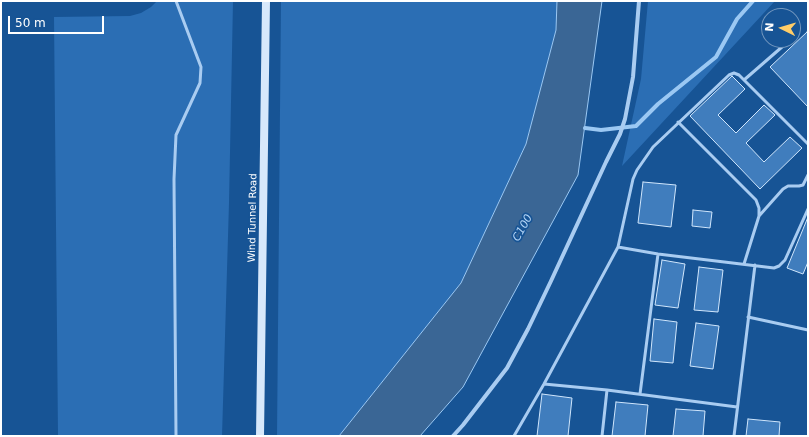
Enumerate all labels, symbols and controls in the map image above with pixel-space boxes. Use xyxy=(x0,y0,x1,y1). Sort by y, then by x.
scale bar xyxy=(10,8,106,34)
north arrow xyxy=(761,8,801,48)
text: 50 m xyxy=(15,16,46,30)
text: N xyxy=(763,22,776,32)
street label: Wind Tunnel Road xyxy=(246,173,260,263)
water label: C100 xyxy=(510,212,536,244)

